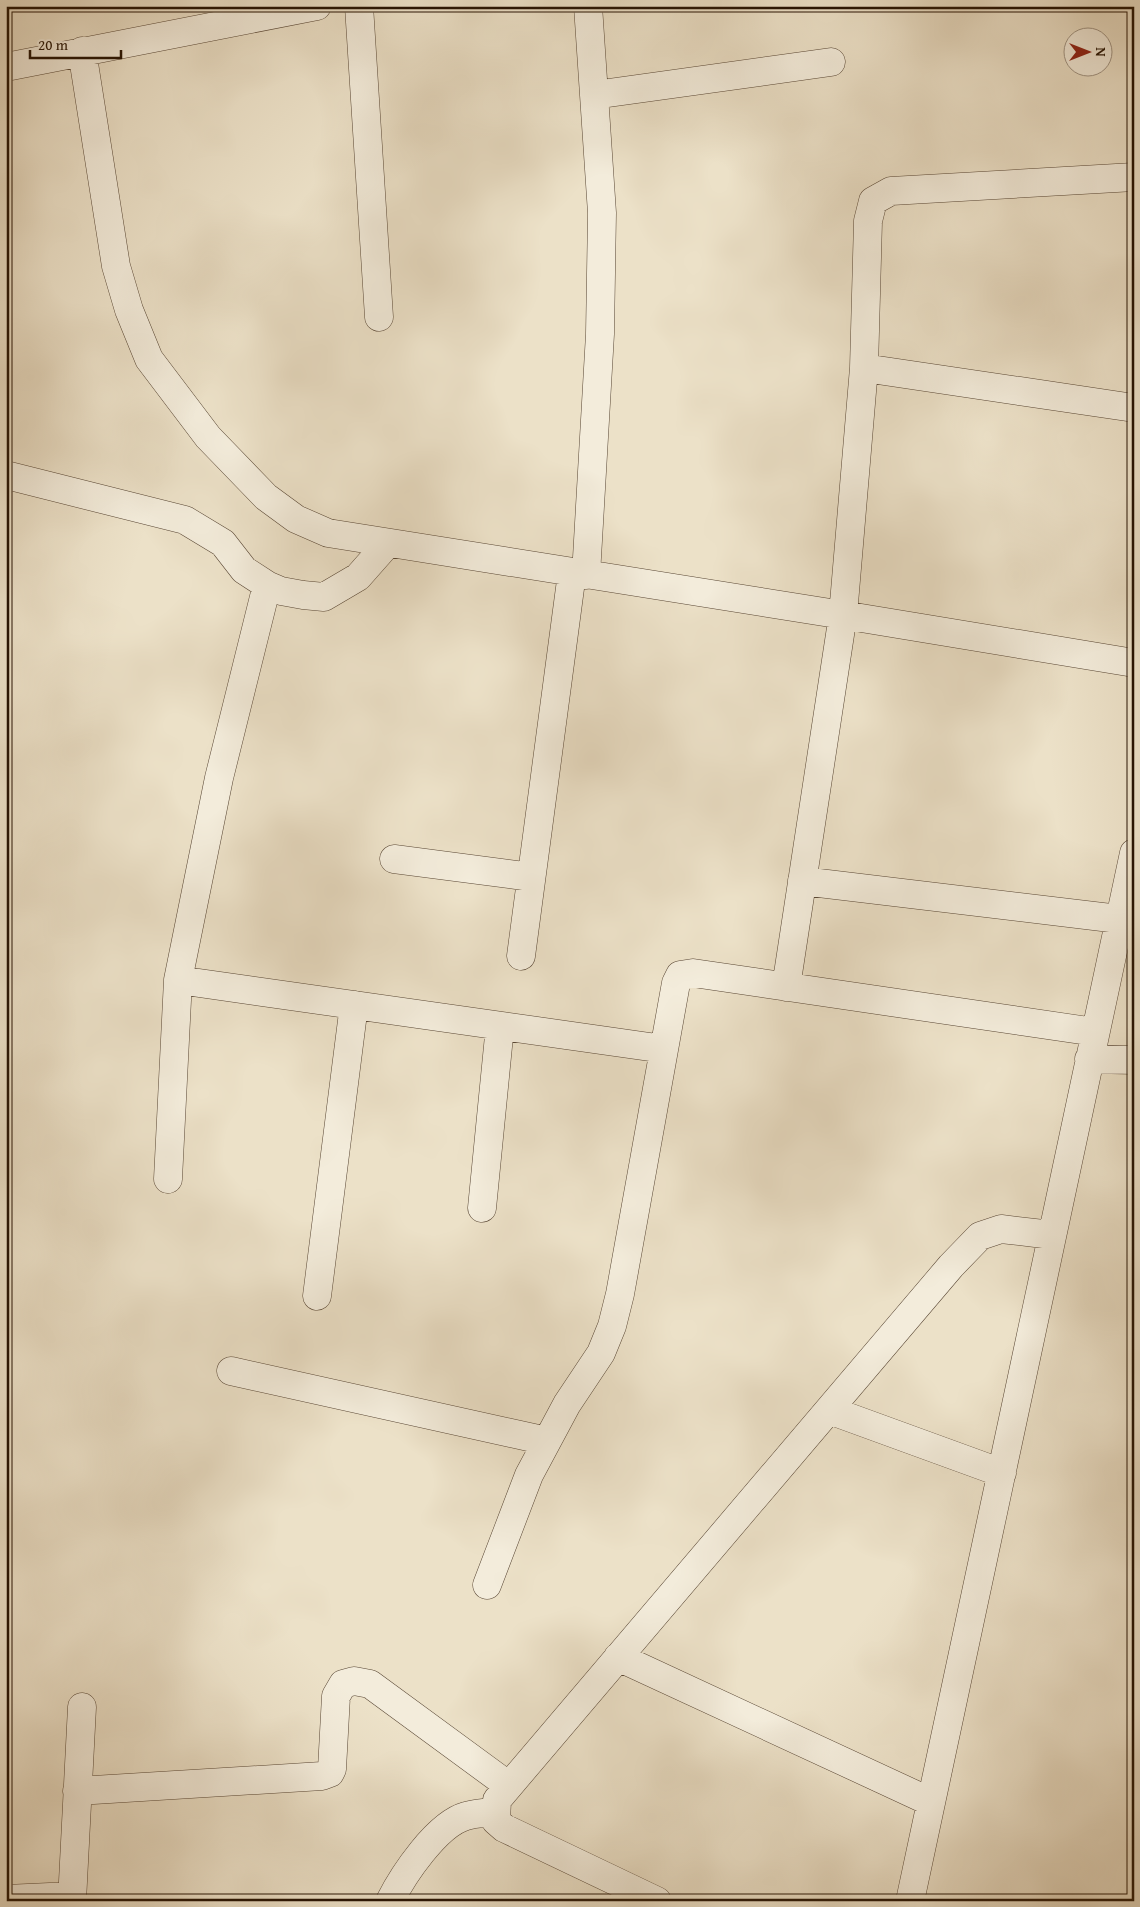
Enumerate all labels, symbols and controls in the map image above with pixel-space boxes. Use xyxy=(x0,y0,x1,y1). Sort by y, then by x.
scale bar xyxy=(30,28,121,60)
north arrow xyxy=(1062,28,1112,78)
text: 20 m xyxy=(38,34,69,55)
text: N xyxy=(1091,47,1111,57)

